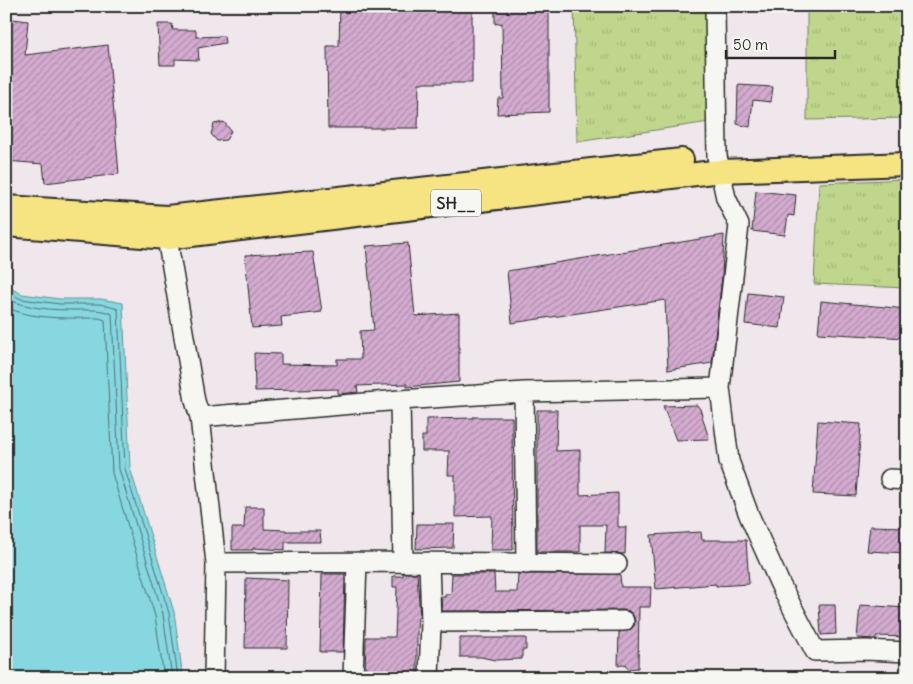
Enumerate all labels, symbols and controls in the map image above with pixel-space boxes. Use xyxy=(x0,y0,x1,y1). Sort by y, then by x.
scale bar xyxy=(726,28,834,60)
text: 50 m xyxy=(733,35,768,54)
road number: SH__ xyxy=(431,190,481,217)

